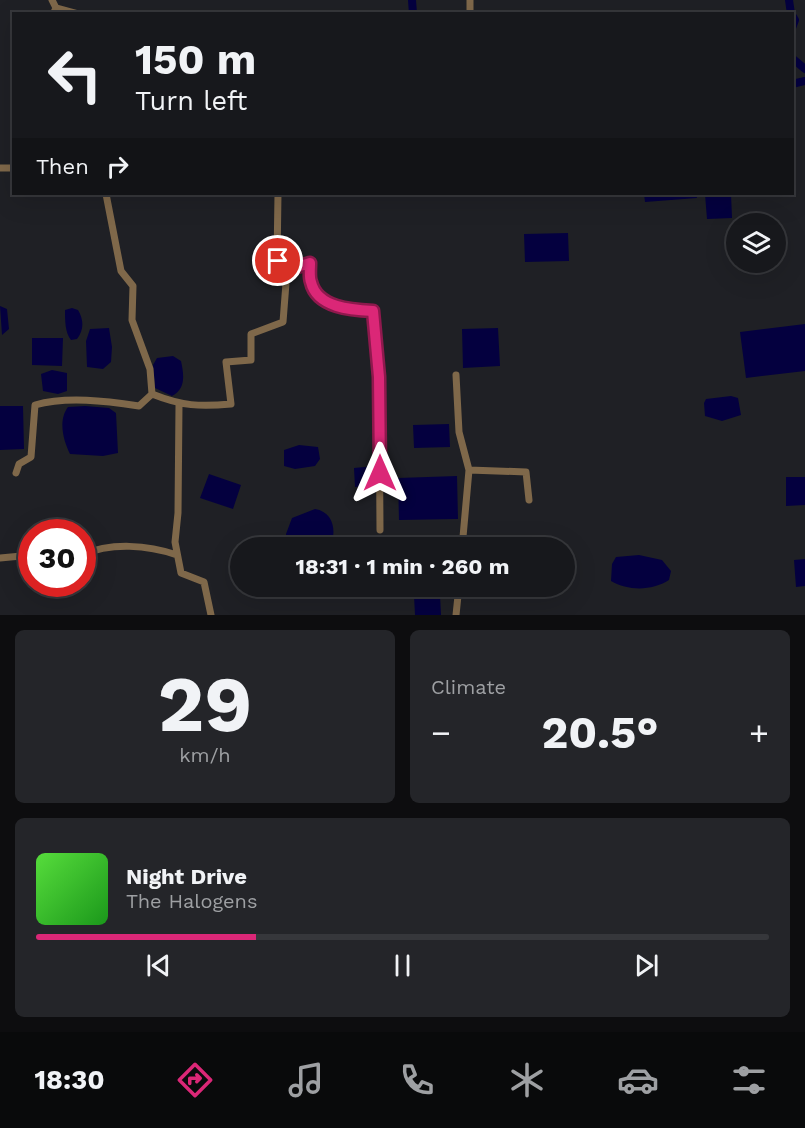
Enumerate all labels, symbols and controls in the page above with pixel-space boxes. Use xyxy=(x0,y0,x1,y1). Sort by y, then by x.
text: 150 m xyxy=(135,35,256,84)
icon: left xyxy=(36,36,114,114)
text: Turn left xyxy=(135,85,247,117)
icon: right xyxy=(101,150,134,183)
text: Then xyxy=(36,154,89,179)
map controls xyxy=(726,213,786,273)
button: layers xyxy=(726,213,786,273)
pin xyxy=(252,235,303,286)
icon: arrive xyxy=(261,244,294,277)
position arrow xyxy=(348,441,412,505)
speed limit sign: 30 xyxy=(18,519,96,597)
text: 18:31 · 1 min · 260 m xyxy=(296,554,509,579)
text: 29 xyxy=(158,658,252,750)
text: Climate xyxy=(431,675,506,699)
text: 20.5° xyxy=(542,706,658,759)
text: − xyxy=(431,713,451,752)
text: + xyxy=(749,713,769,752)
text: km/h xyxy=(179,743,231,767)
text: Night Drive xyxy=(126,864,247,889)
text: The Halogens xyxy=(126,889,258,913)
icon: previous xyxy=(142,949,175,982)
icon: pause xyxy=(386,949,419,982)
icon: next xyxy=(630,949,663,982)
icon: directions xyxy=(174,1059,216,1101)
icon: music xyxy=(285,1059,327,1101)
icon: phone xyxy=(396,1059,438,1101)
icon: climate xyxy=(506,1059,548,1101)
icon: car xyxy=(617,1059,659,1101)
icon: filters xyxy=(728,1059,770,1101)
text: 18:30 xyxy=(34,1064,105,1096)

